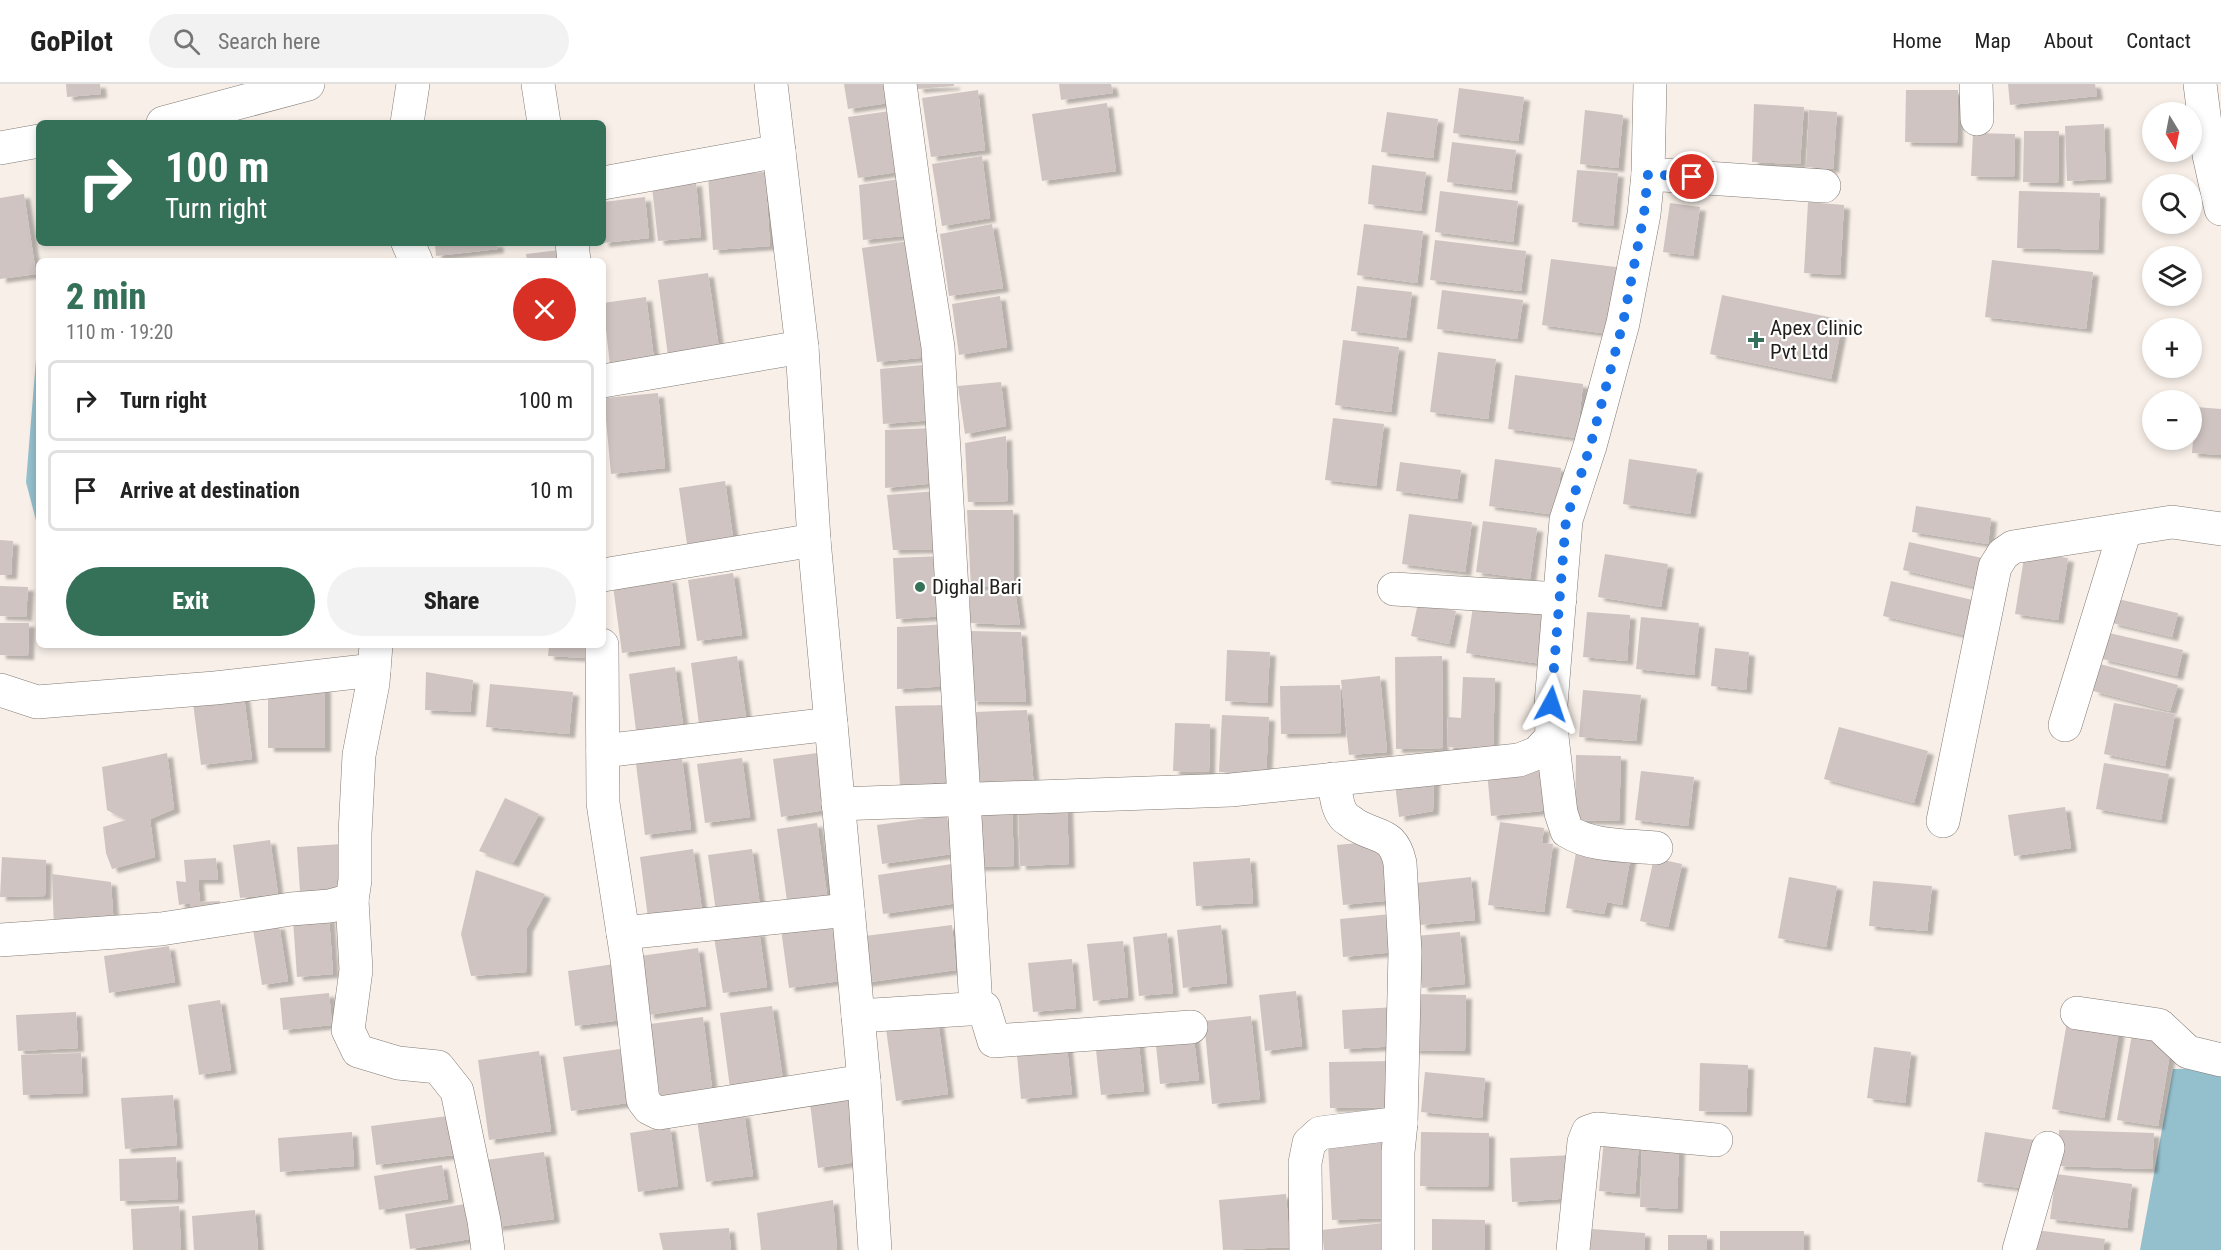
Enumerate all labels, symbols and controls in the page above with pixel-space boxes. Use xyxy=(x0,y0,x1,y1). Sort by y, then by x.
search box xyxy=(149,14,569,68)
text: GoPilot xyxy=(30,25,113,58)
icon: search xyxy=(170,25,203,58)
text: Search here xyxy=(218,29,320,54)
text: Home xyxy=(1892,29,1942,53)
text: Map xyxy=(1975,29,2011,53)
text: About xyxy=(2044,29,2093,53)
text: Contact xyxy=(2126,29,2191,53)
north arrow xyxy=(2142,102,2202,162)
map controls xyxy=(2142,102,2202,450)
text: 100 m xyxy=(165,143,270,192)
icon: right xyxy=(66,144,144,222)
pin xyxy=(1666,151,1717,202)
icon: arrive xyxy=(1675,160,1708,193)
button: search xyxy=(2142,174,2202,234)
text: Turn right xyxy=(165,193,267,225)
button: layers xyxy=(2142,246,2202,306)
text: 2 min xyxy=(66,276,146,318)
button: close xyxy=(513,278,576,341)
place label: Apex Clinic Pvt Ltd xyxy=(1770,316,1863,364)
button: + xyxy=(2142,318,2202,378)
text: 110 m · 19:20 xyxy=(66,320,173,344)
marker: Apex Clinic Pvt Ltd xyxy=(1747,331,1765,349)
icon: right xyxy=(69,384,102,417)
text: Turn right xyxy=(120,388,207,413)
text: 100 m xyxy=(519,388,573,413)
button: − xyxy=(2142,390,2202,450)
icon: arrive xyxy=(69,474,102,507)
text: Arrive at destination xyxy=(120,478,300,503)
text: 10 m xyxy=(530,478,573,503)
button: Exit xyxy=(66,567,315,636)
button: Share xyxy=(327,567,576,636)
place label: Dighal Bari xyxy=(932,575,1022,599)
marker: Dighal Bari xyxy=(913,580,927,594)
position arrow xyxy=(1519,672,1583,736)

